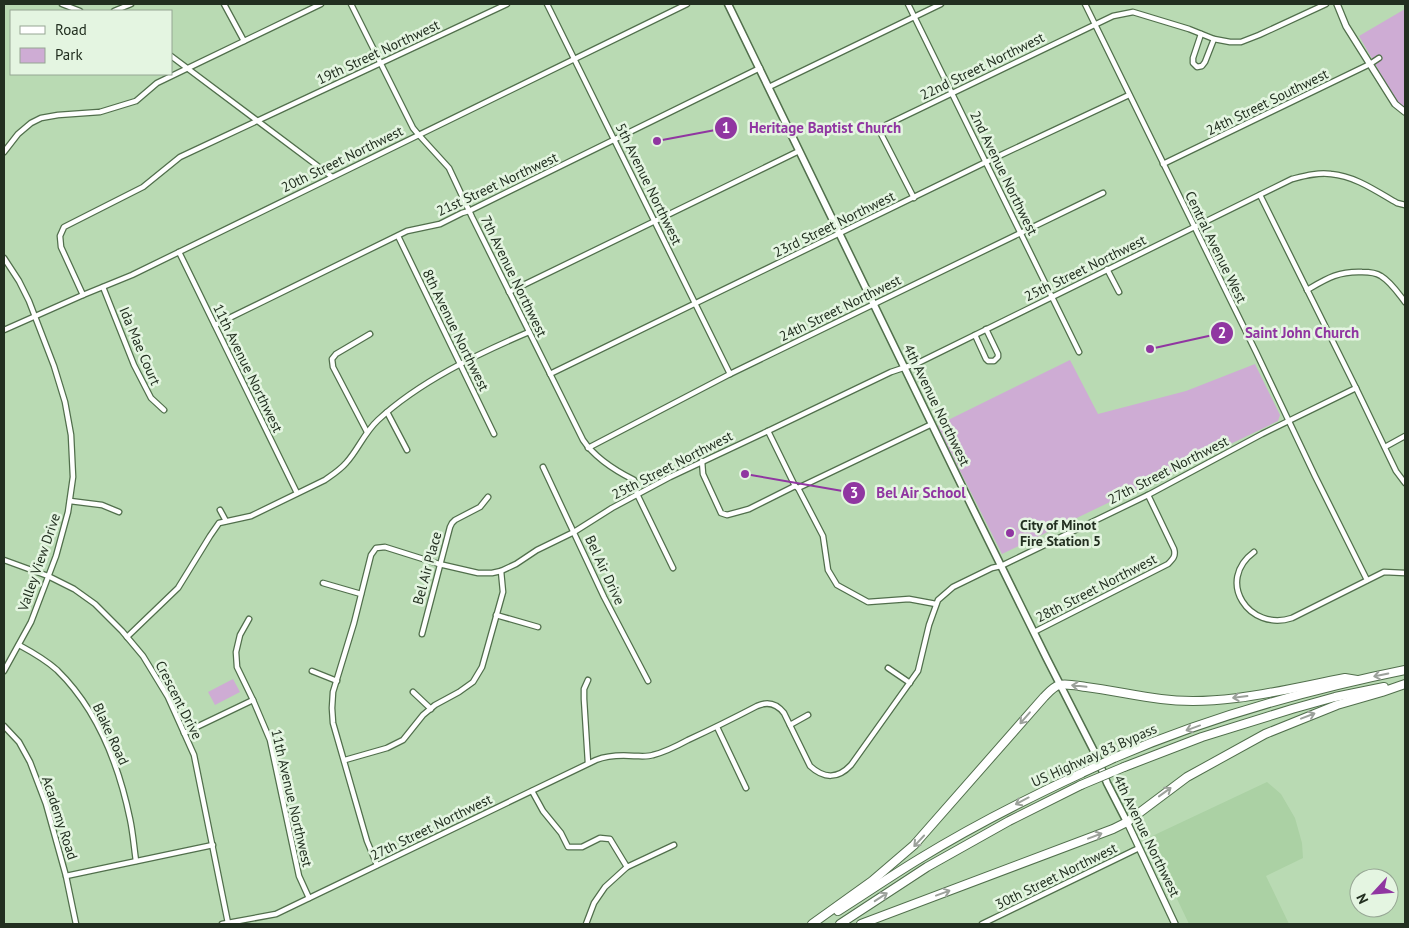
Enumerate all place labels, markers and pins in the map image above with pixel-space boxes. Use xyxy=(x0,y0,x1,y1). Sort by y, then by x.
callout: Heritage Baptist Church xyxy=(713,113,911,143)
callout: Saint John Church xyxy=(1210,318,1369,348)
callout: Bel Air School xyxy=(841,478,976,508)
place label: City of Minot Fire Station 5 xyxy=(1020,516,1101,550)
marker: City of Minot Fire Station 5 xyxy=(1004,527,1016,539)

